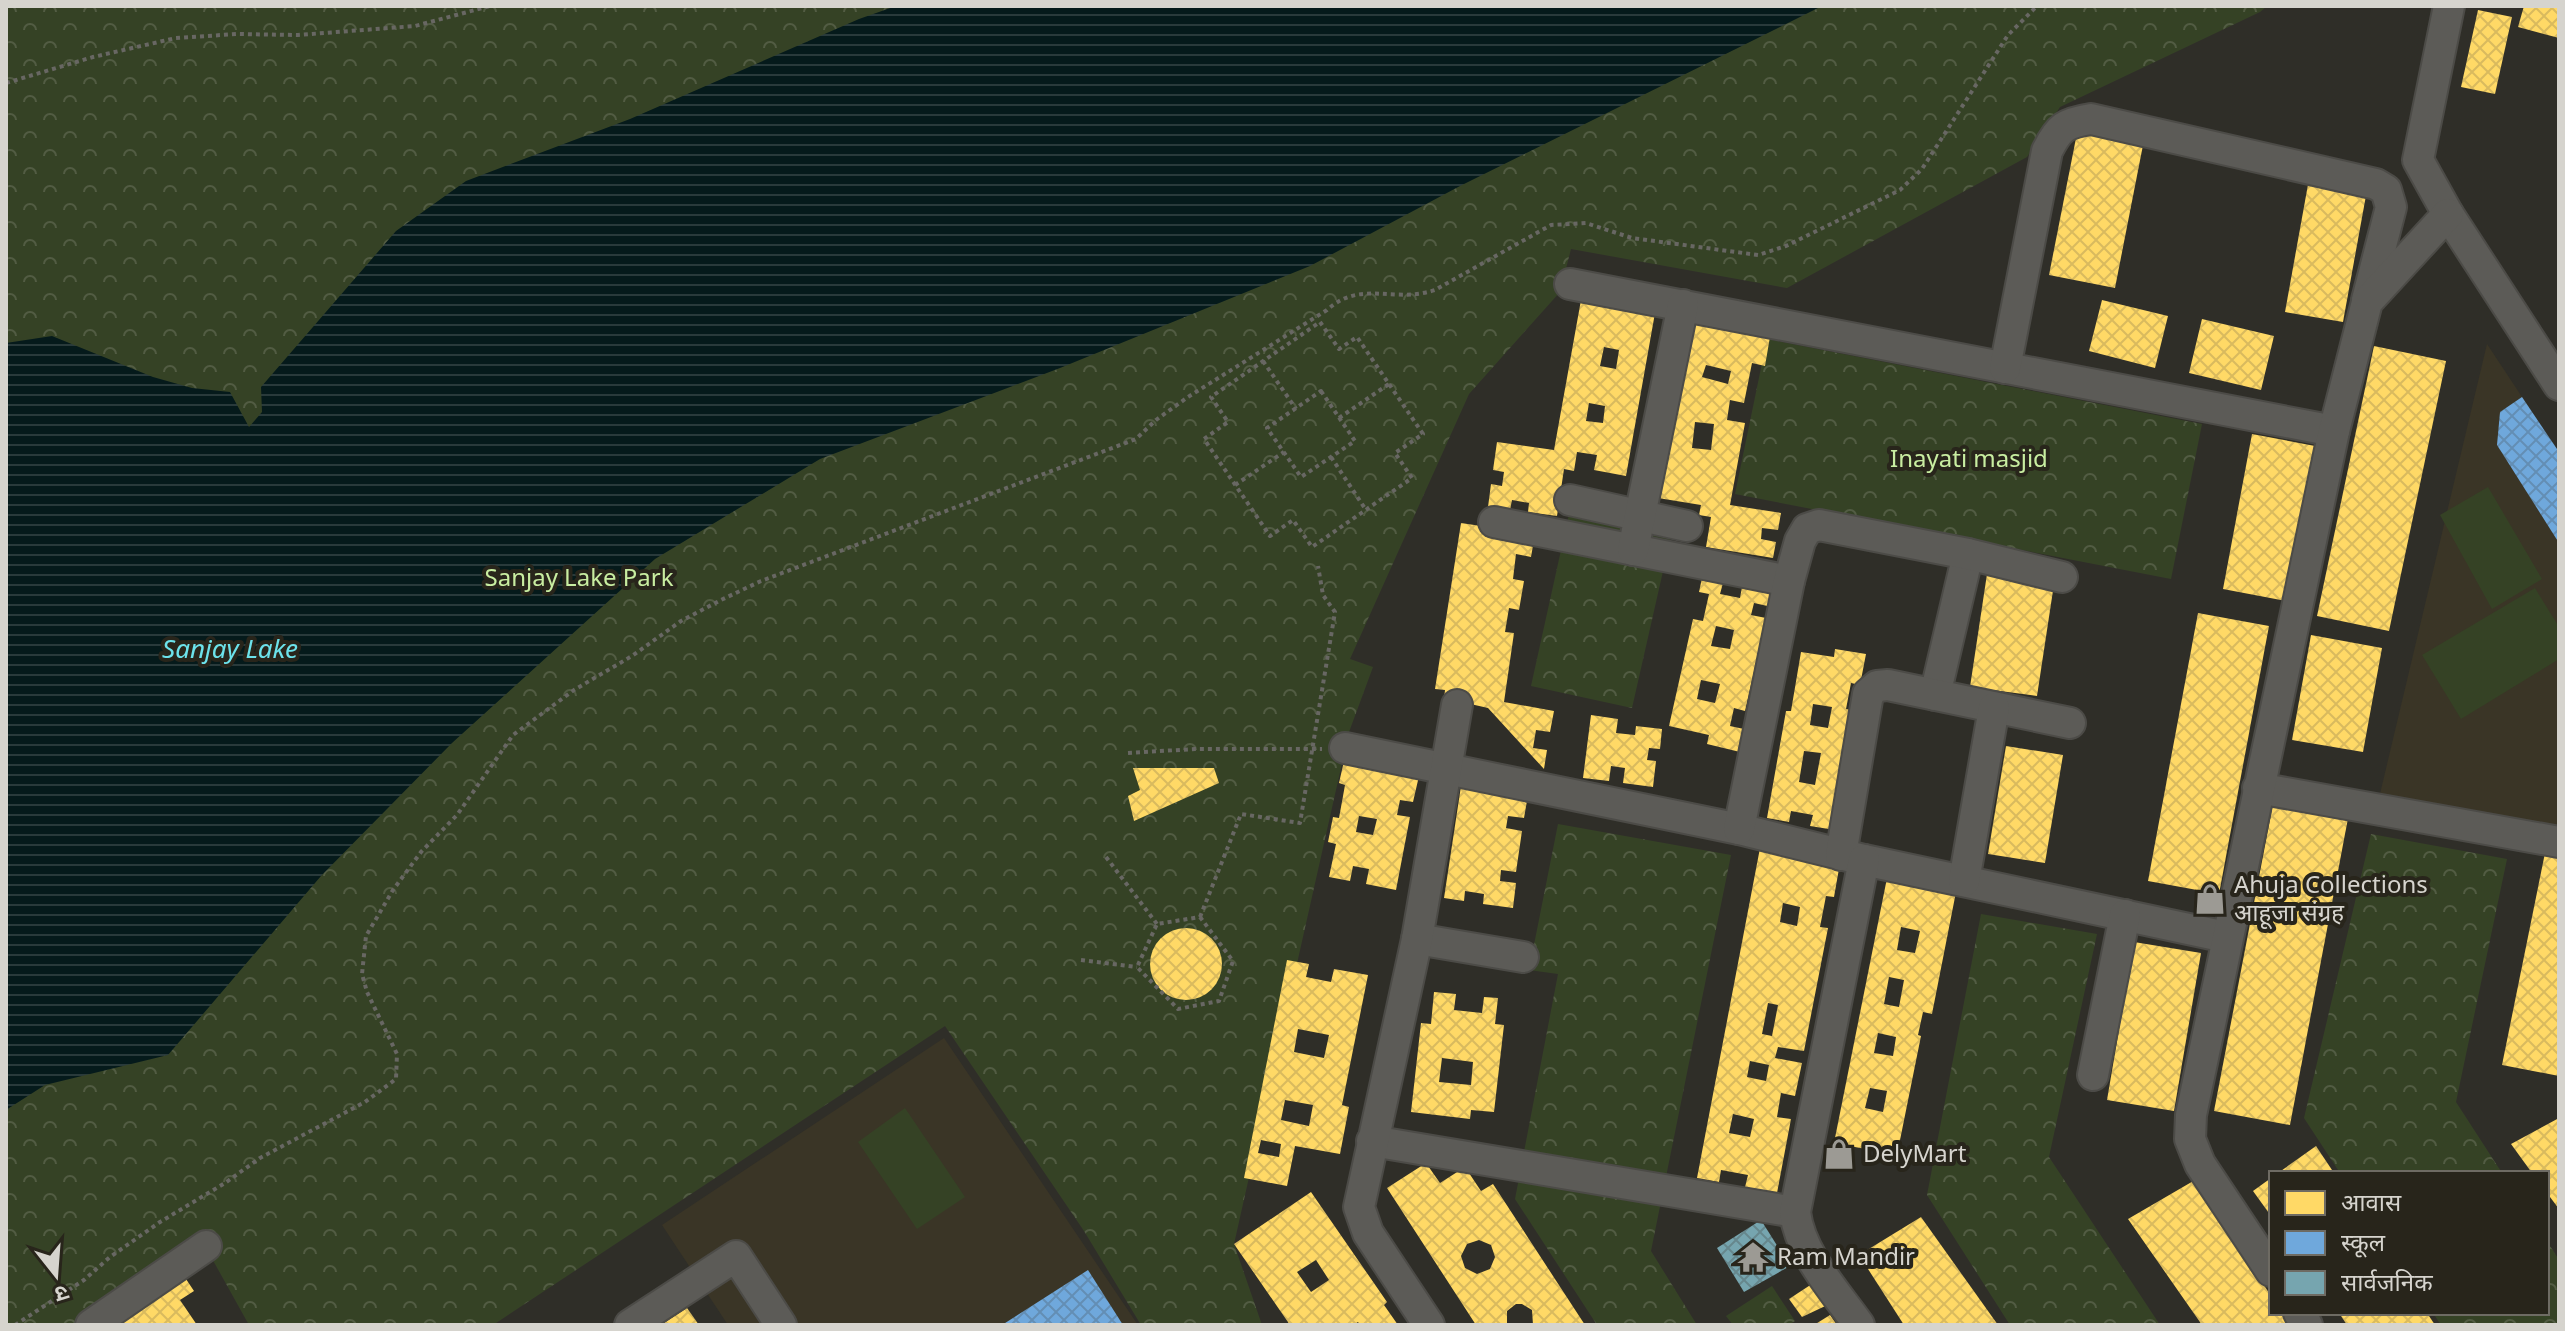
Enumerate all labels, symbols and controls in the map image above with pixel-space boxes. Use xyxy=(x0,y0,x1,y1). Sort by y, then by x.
park label: Inayati masjid xyxy=(1890,441,2048,474)
park label: Sanjay Lake Park xyxy=(485,560,674,593)
water label: Sanjay Lake xyxy=(162,630,298,666)
place label: Ahuja Collections आहूजा संग्रह xyxy=(2234,867,2428,930)
shop icon: Ahuja Collections आहूजा संग्रह xyxy=(2193,882,2227,916)
place label: DelyMart xyxy=(1863,1136,1967,1169)
shop icon: DelyMart xyxy=(1822,1137,1856,1171)
legend xyxy=(2269,1171,2549,1315)
text: आवास xyxy=(2341,1185,2402,1218)
text: स्कूल xyxy=(2341,1225,2386,1258)
north arrow xyxy=(16,1235,96,1315)
place label: Ram Mandir xyxy=(1777,1239,1915,1272)
temple icon: Ram Mandir xyxy=(1736,1240,1770,1274)
text: सार्वजनिक xyxy=(2341,1265,2433,1298)
text: उ xyxy=(51,1279,73,1312)

